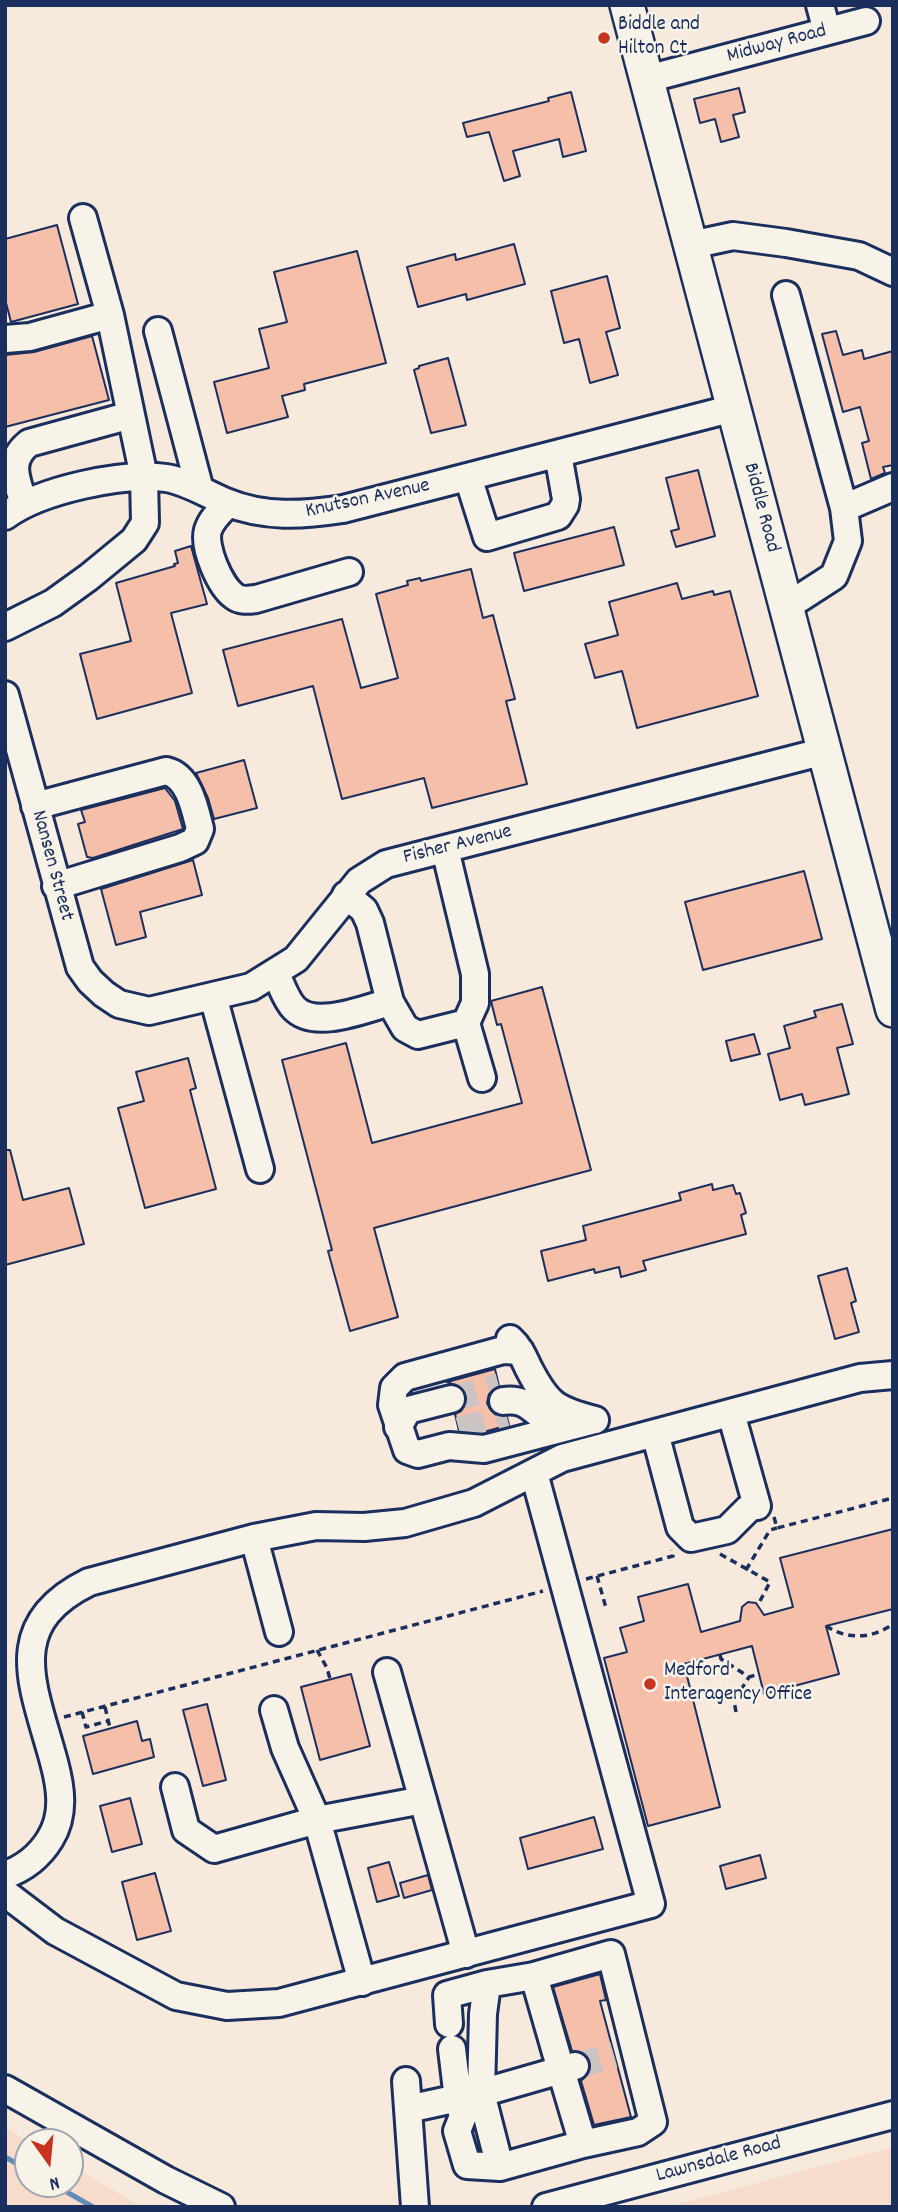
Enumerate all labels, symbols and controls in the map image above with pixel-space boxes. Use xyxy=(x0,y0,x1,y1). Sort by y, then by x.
place label: Biddle and Hilton Ct xyxy=(618,13,700,63)
street label: Midway Road xyxy=(724,20,830,70)
marker: Biddle and Hilton Ct xyxy=(596,30,612,46)
street label: Biddle Road xyxy=(736,460,784,556)
street label: Knutson Avenue xyxy=(304,475,432,525)
street label: Nansen Street xyxy=(24,808,78,924)
street label: Fisher Avenue xyxy=(401,820,515,872)
place label: Medford Interagency Office xyxy=(664,1659,812,1709)
marker: Medford Interagency Office xyxy=(642,1676,658,1692)
north arrow xyxy=(14,2128,84,2198)
street label: Lawnsdale Road xyxy=(654,2132,784,2190)
text: N xyxy=(46,2168,62,2196)

